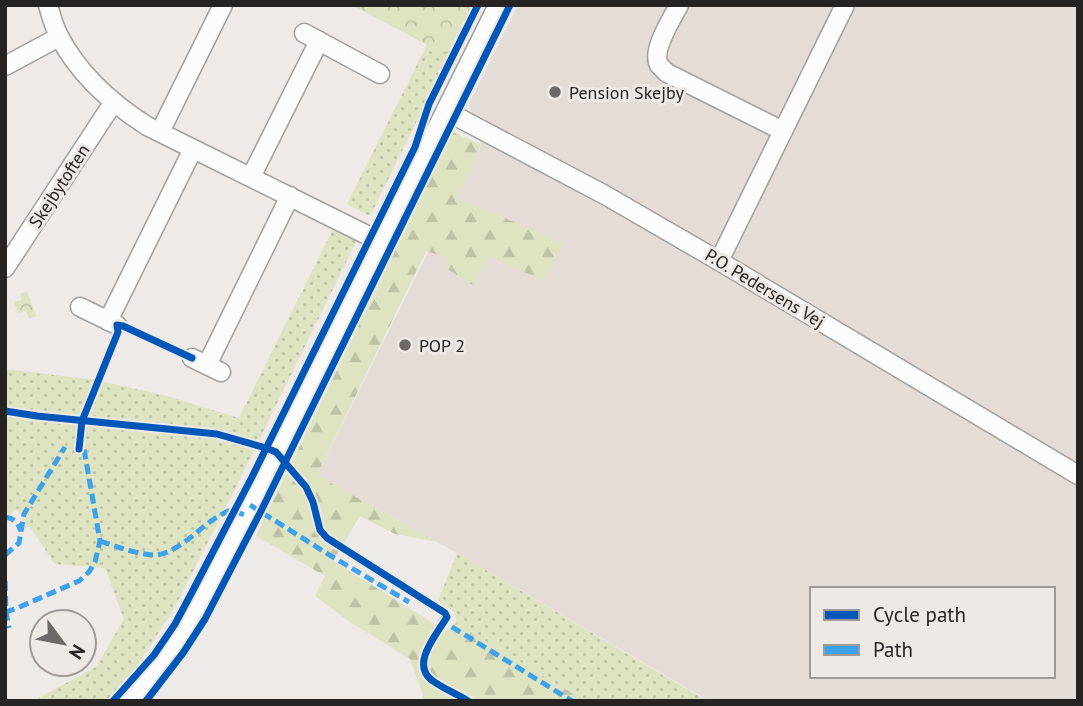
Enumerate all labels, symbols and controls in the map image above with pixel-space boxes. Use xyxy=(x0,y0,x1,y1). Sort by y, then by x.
place label: Pension Skejby xyxy=(569,81,685,104)
marker: Pension Skejby xyxy=(547,84,563,100)
street label: Skejbytoften xyxy=(23,140,95,232)
street label: P.O. Pedersens Vej xyxy=(701,243,829,333)
place label: POP 2 xyxy=(419,334,465,357)
marker: POP 2 xyxy=(397,337,413,353)
legend xyxy=(810,587,1055,678)
text: Cycle path xyxy=(873,601,966,628)
north arrow xyxy=(28,608,98,678)
text: Path xyxy=(873,636,913,663)
text: N xyxy=(64,640,91,664)

